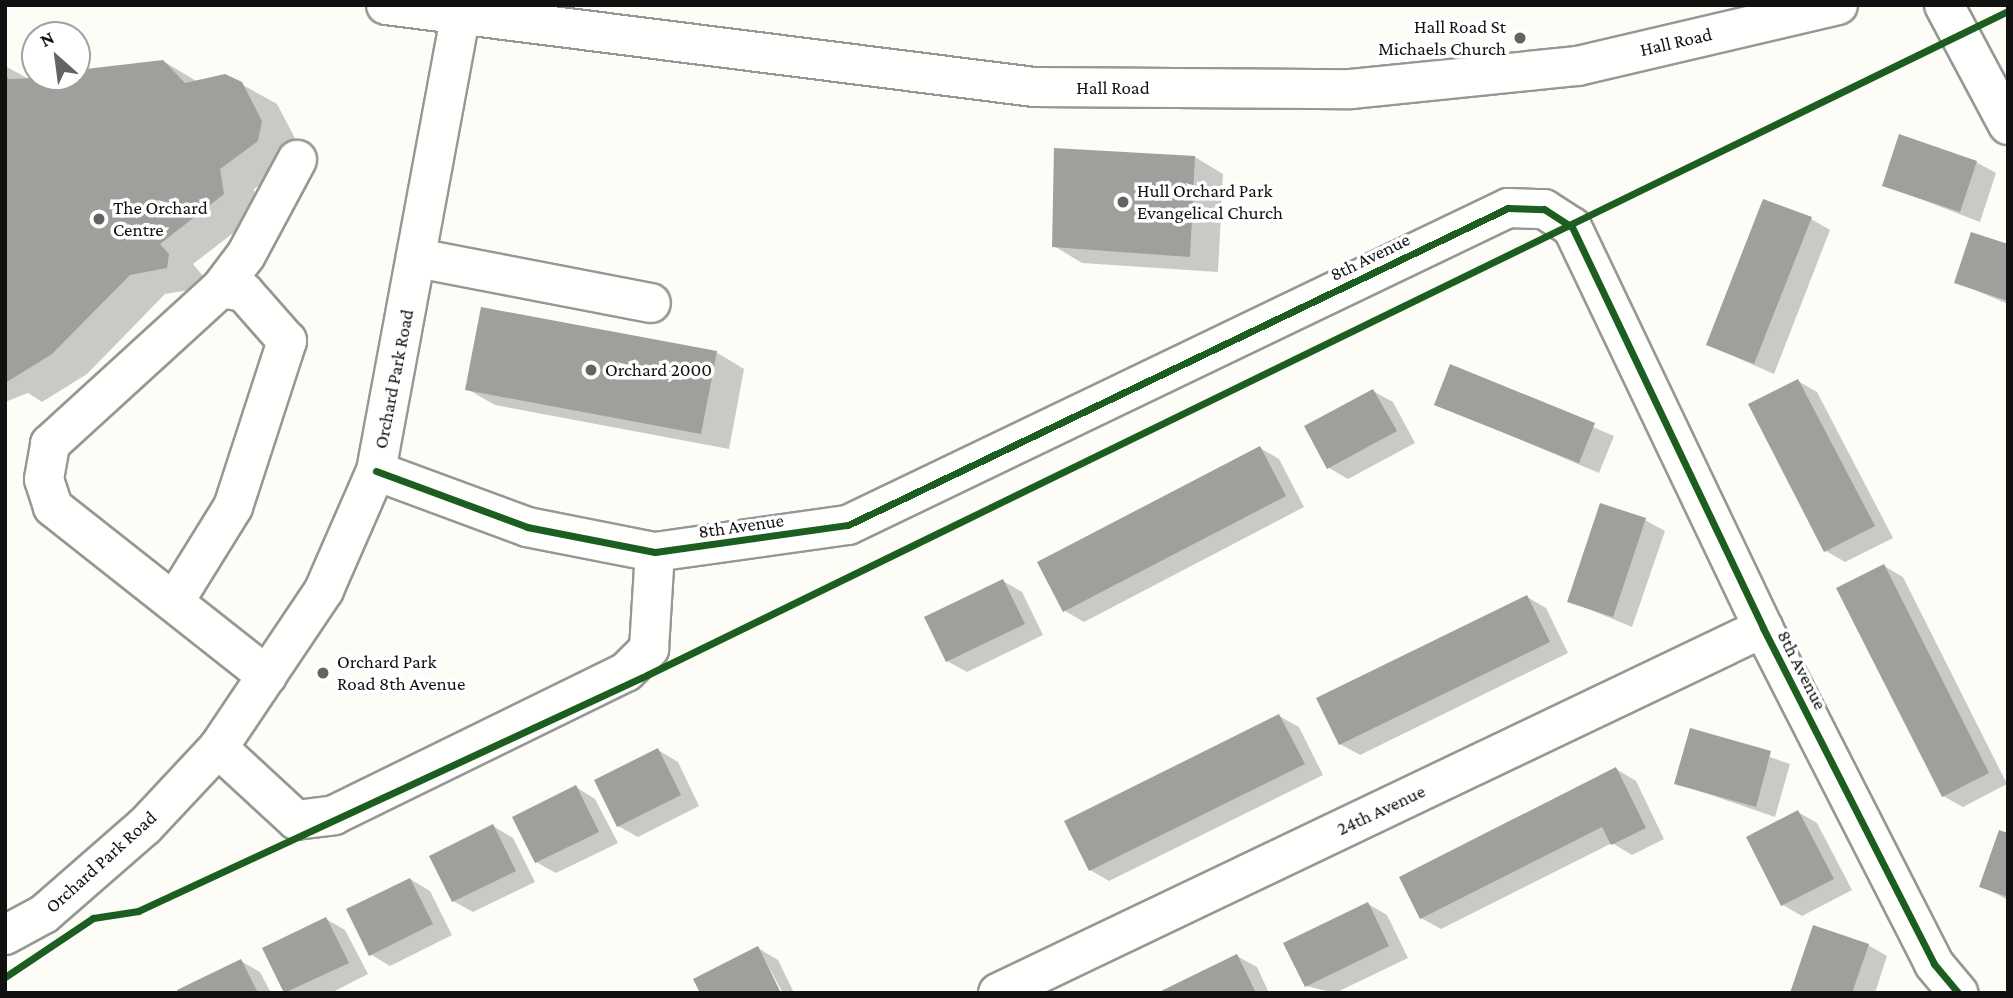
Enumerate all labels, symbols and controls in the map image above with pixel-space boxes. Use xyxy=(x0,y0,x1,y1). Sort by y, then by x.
place label: Hall Road St Michaels Church xyxy=(1378,16,1506,60)
north arrow xyxy=(21,21,91,91)
street label: Hall Road xyxy=(1638,23,1714,61)
text: N xyxy=(36,26,57,51)
marker: Hall Road St Michaels Church xyxy=(1512,30,1528,46)
street label: Hall Road xyxy=(1076,77,1150,99)
place label: Hull Orchard Park Evangelical Church xyxy=(1137,180,1283,224)
marker: Hull Orchard Park Evangelical Church xyxy=(1115,194,1131,210)
place label: The Orchard Centre xyxy=(113,197,208,241)
marker: The Orchard Centre xyxy=(91,211,107,227)
street label: 8th Avenue xyxy=(1326,228,1414,286)
street label: Orchard Park Road xyxy=(369,307,419,451)
place label: Orchard 2000 xyxy=(605,359,712,381)
marker: Orchard 2000 xyxy=(583,362,599,378)
street label: 8th Avenue xyxy=(697,509,785,543)
street label: 8th Avenue xyxy=(1772,626,1832,714)
place label: Orchard Park Road 8th Avenue xyxy=(337,651,465,695)
marker: Orchard Park Road 8th Avenue xyxy=(315,665,331,681)
street label: 24th Avenue xyxy=(1333,780,1429,840)
street label: Orchard Park Road xyxy=(41,806,161,918)

